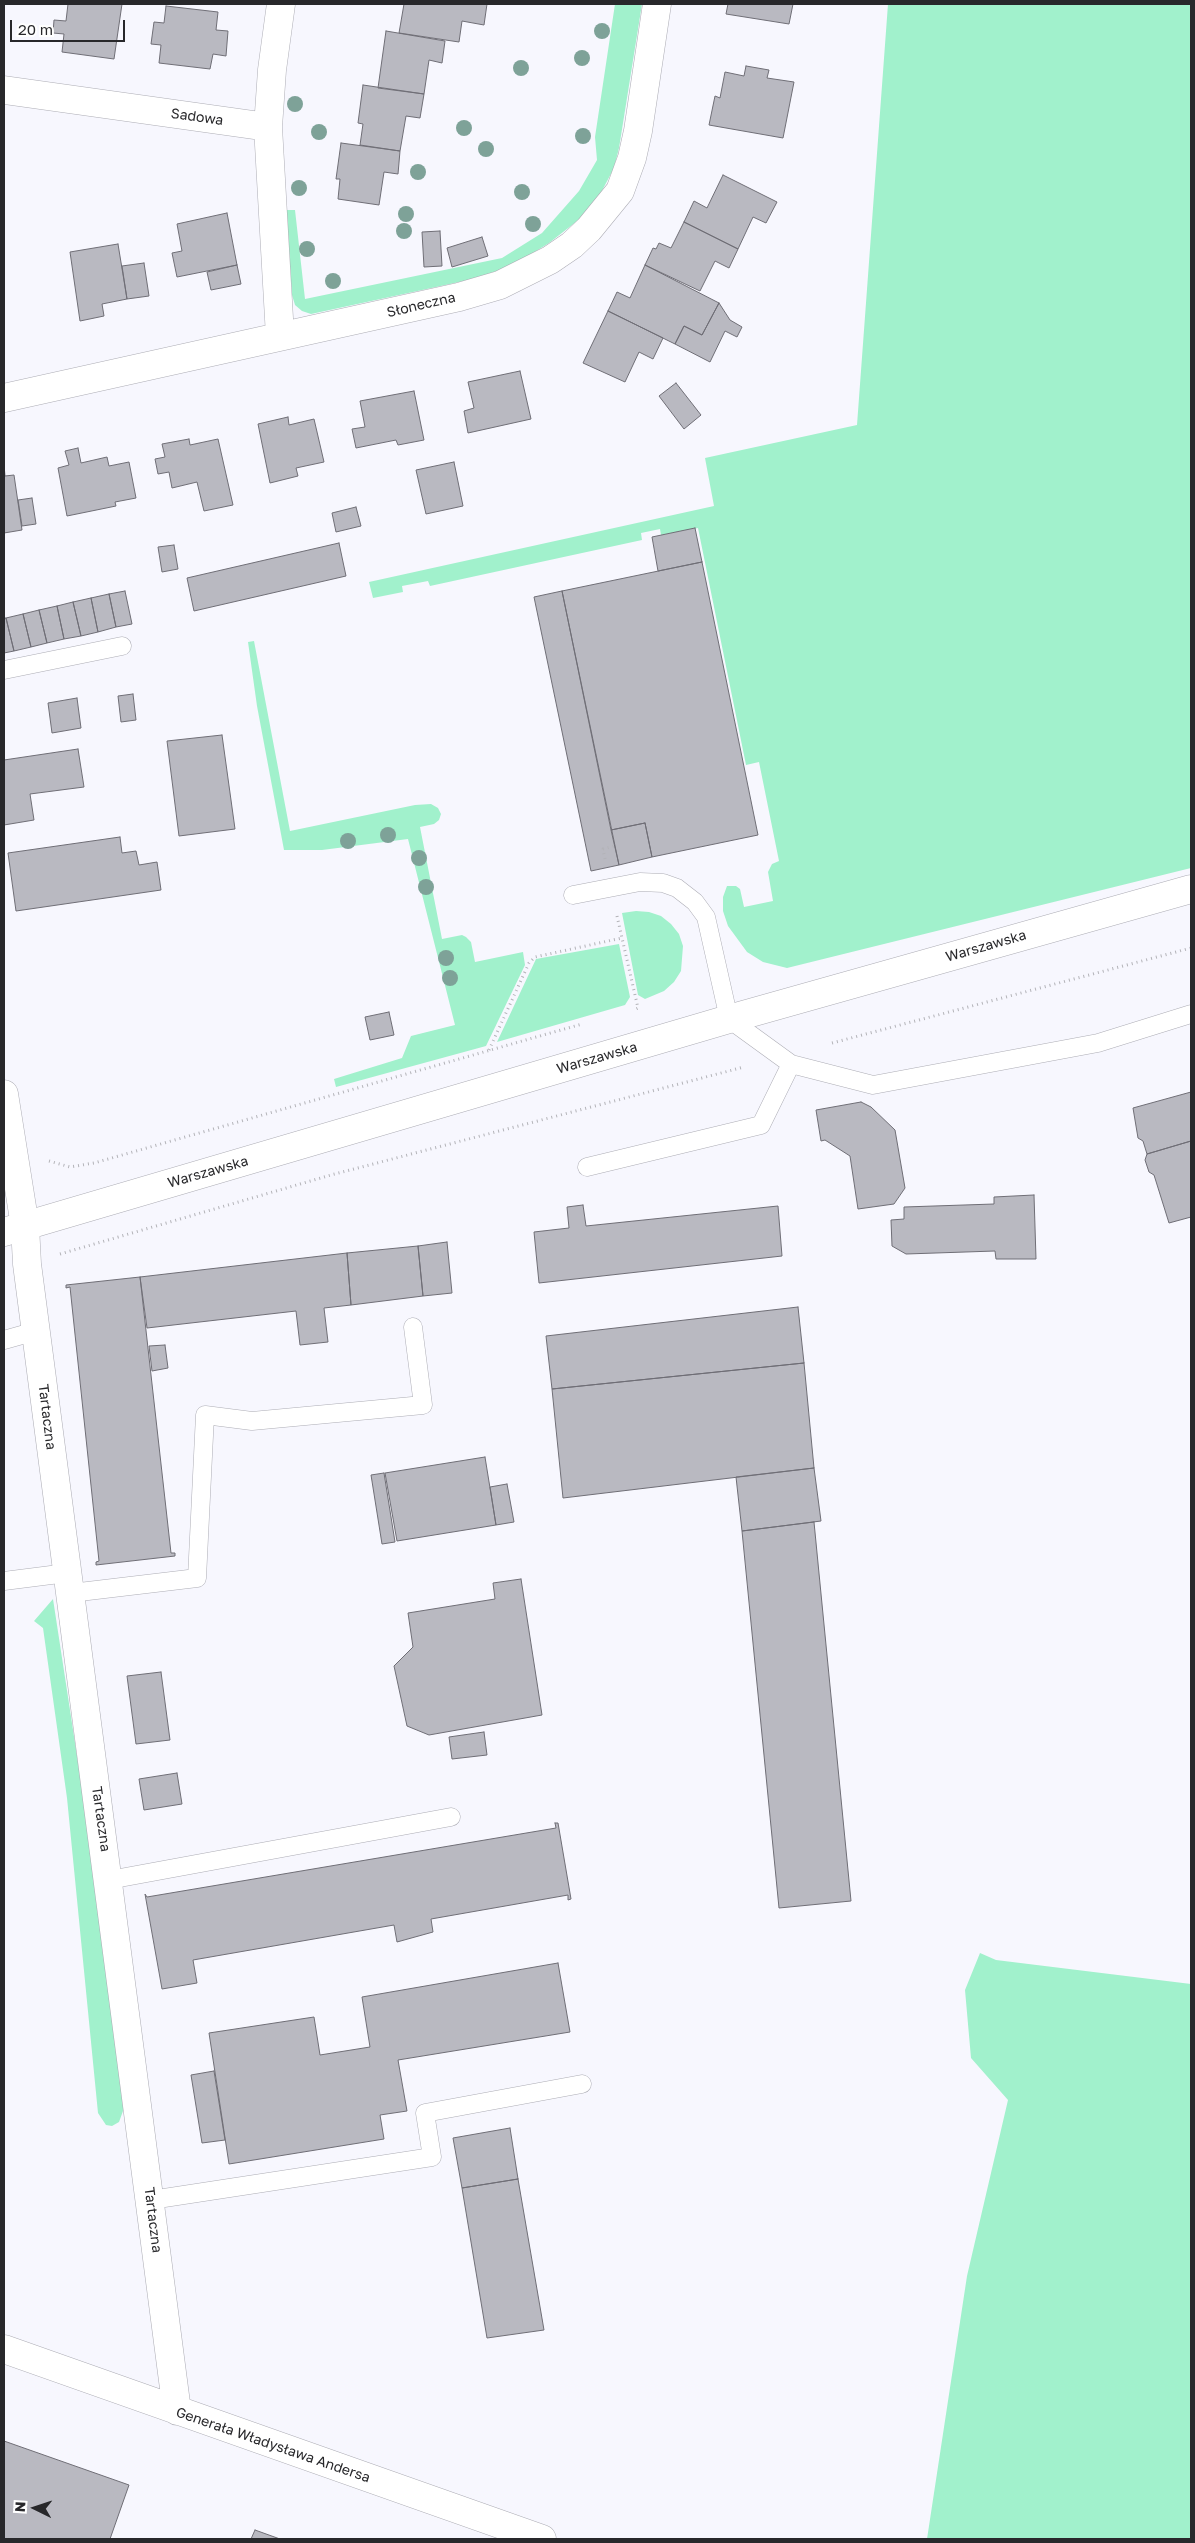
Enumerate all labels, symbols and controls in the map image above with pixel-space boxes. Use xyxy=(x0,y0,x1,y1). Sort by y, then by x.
scale bar xyxy=(12,10,128,42)
text: 20 m xyxy=(18,20,53,38)
street label: Sadowa xyxy=(170,105,224,129)
street label: Słoneczna xyxy=(385,289,457,321)
street label: Warszawska xyxy=(944,926,1028,966)
street label: Warszawska xyxy=(555,1038,639,1078)
street label: Warszawska xyxy=(166,1152,250,1192)
street label: Tartaczna xyxy=(35,1383,59,1451)
street label: Tartaczna xyxy=(88,1785,114,1853)
street label: Tartaczna xyxy=(141,2186,165,2254)
street label: Generała Władysława Andersa xyxy=(174,2404,372,2486)
north arrow xyxy=(10,2483,60,2533)
text: N xyxy=(11,2501,28,2513)

